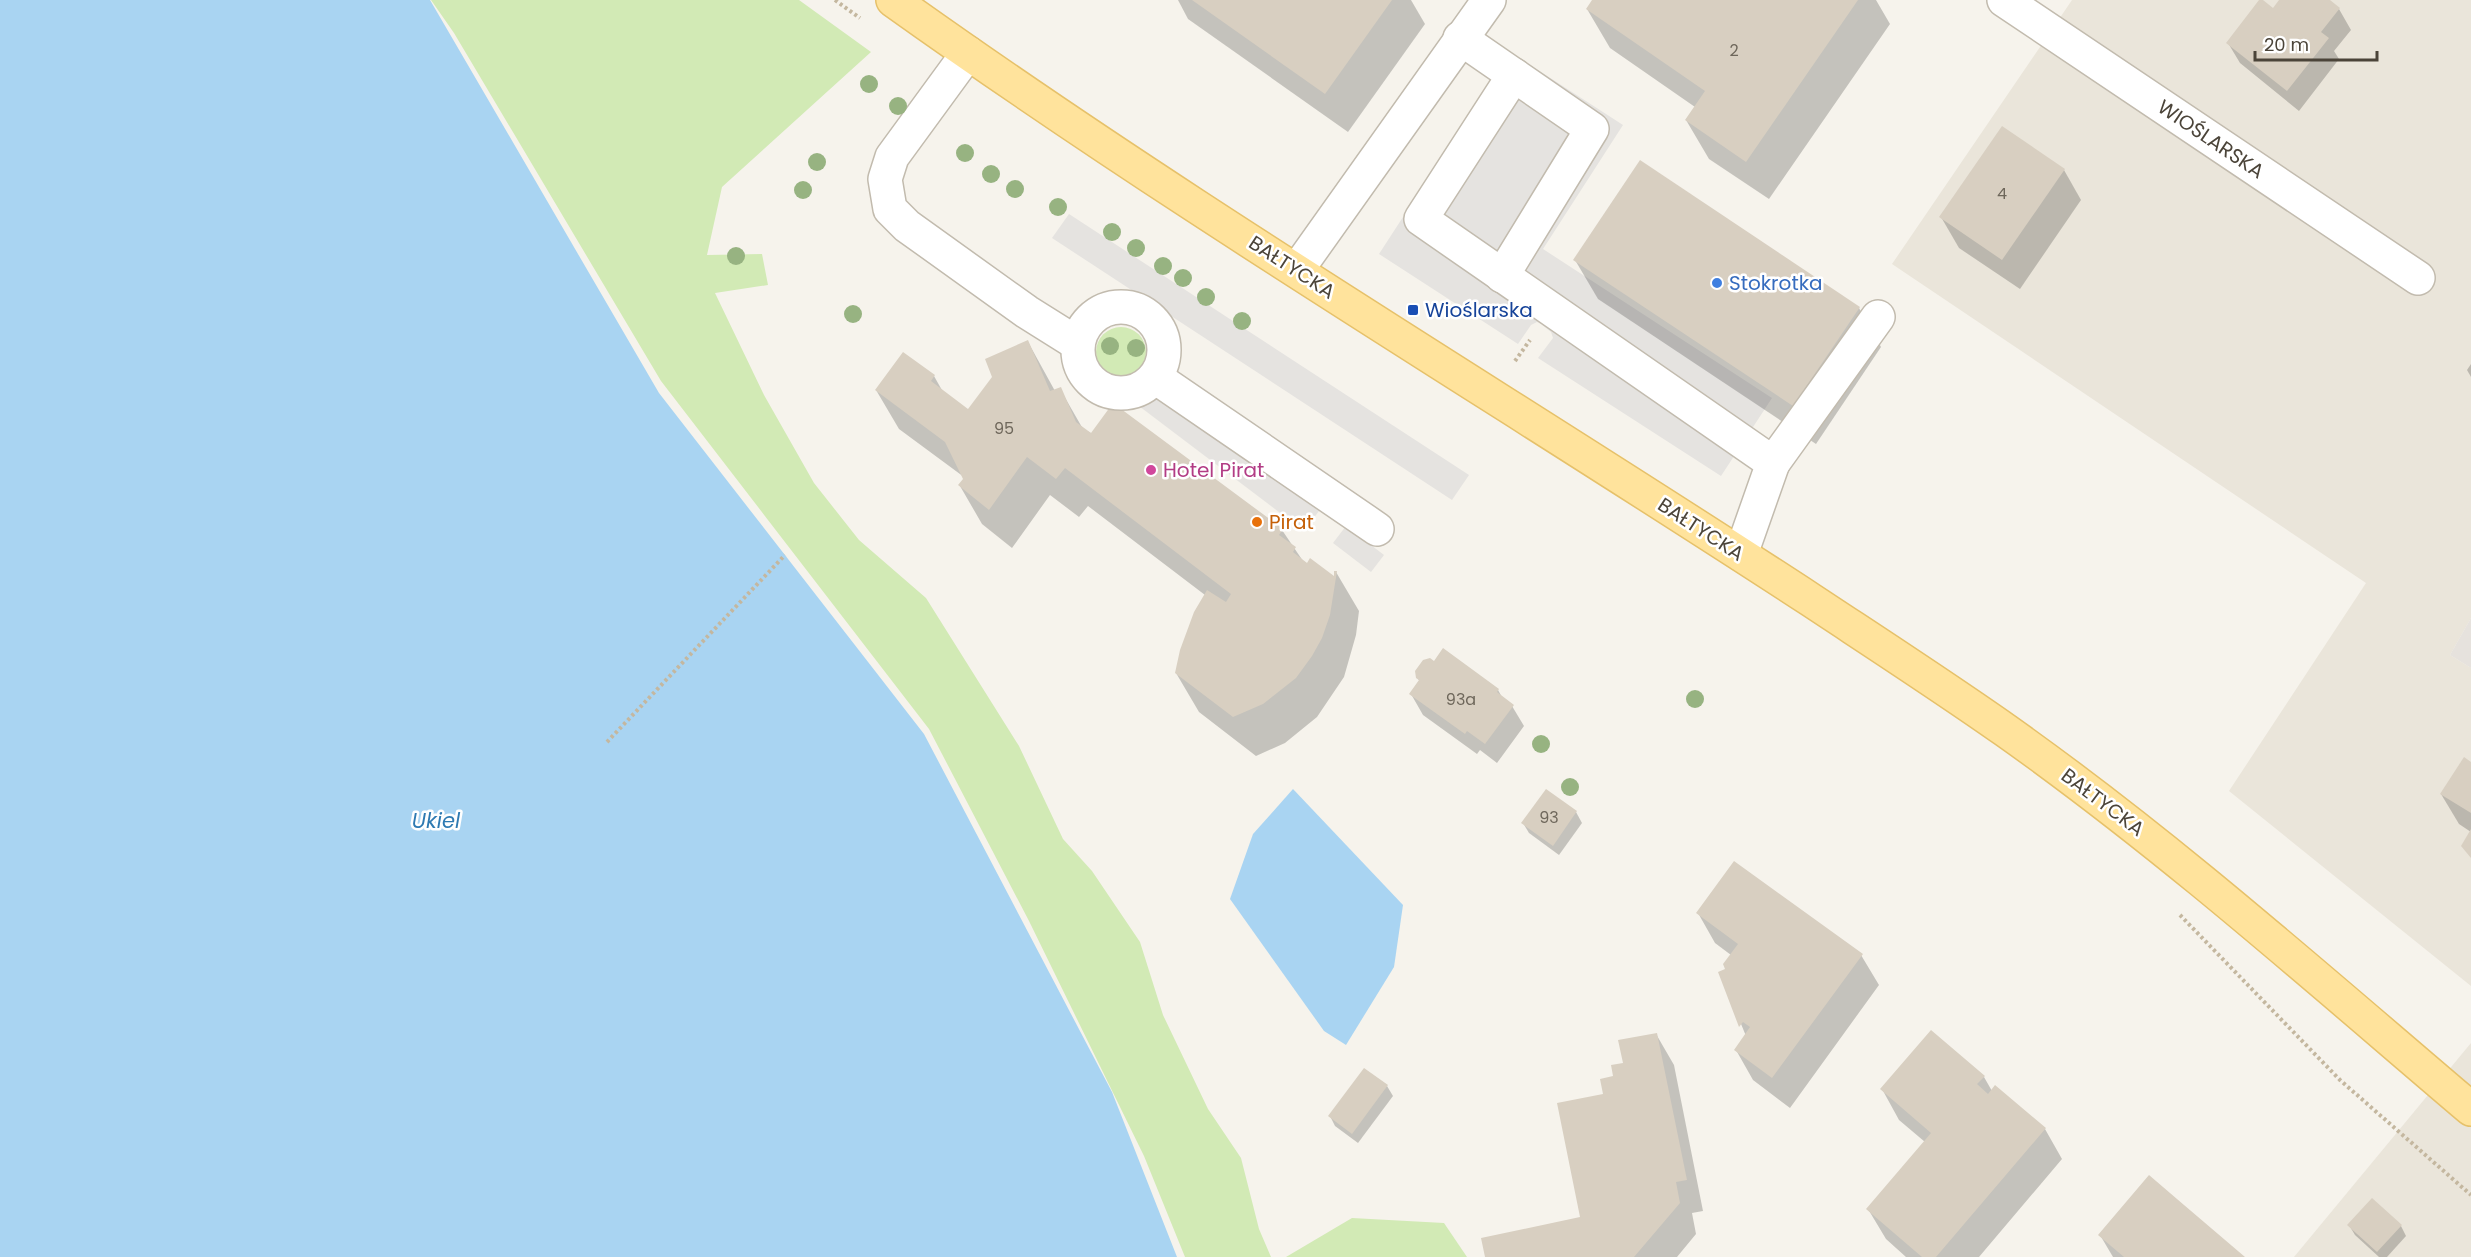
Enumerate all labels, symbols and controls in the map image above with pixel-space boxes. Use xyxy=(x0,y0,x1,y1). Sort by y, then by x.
scale bar xyxy=(2255,24,2376,62)
text: 20 m xyxy=(2264,32,2309,57)
house number: 2 xyxy=(1729,39,1739,62)
street label: WIOŚLARSKA xyxy=(2152,93,2270,185)
house number: 4 xyxy=(1997,182,2007,205)
street label: BAŁTYCKA xyxy=(1243,229,1341,305)
place label: Stokrotka xyxy=(1729,269,1822,297)
marker: Stokrotka xyxy=(1710,276,1724,290)
place label: Wioślarska xyxy=(1425,296,1533,324)
marker: Wioślarska xyxy=(1406,303,1420,317)
house number: 95 xyxy=(994,417,1014,440)
place label: Hotel Pirat xyxy=(1163,456,1264,484)
marker: Hotel Pirat xyxy=(1144,463,1158,477)
street label: BAŁTYCKA xyxy=(1652,491,1750,567)
place label: Pirat xyxy=(1269,508,1314,536)
marker: Pirat xyxy=(1250,515,1264,529)
house number: 93a xyxy=(1446,688,1476,711)
street label: BAŁTYCKA xyxy=(2055,761,2151,843)
water label: Ukiel xyxy=(412,806,461,835)
house number: 93 xyxy=(1539,806,1559,829)

